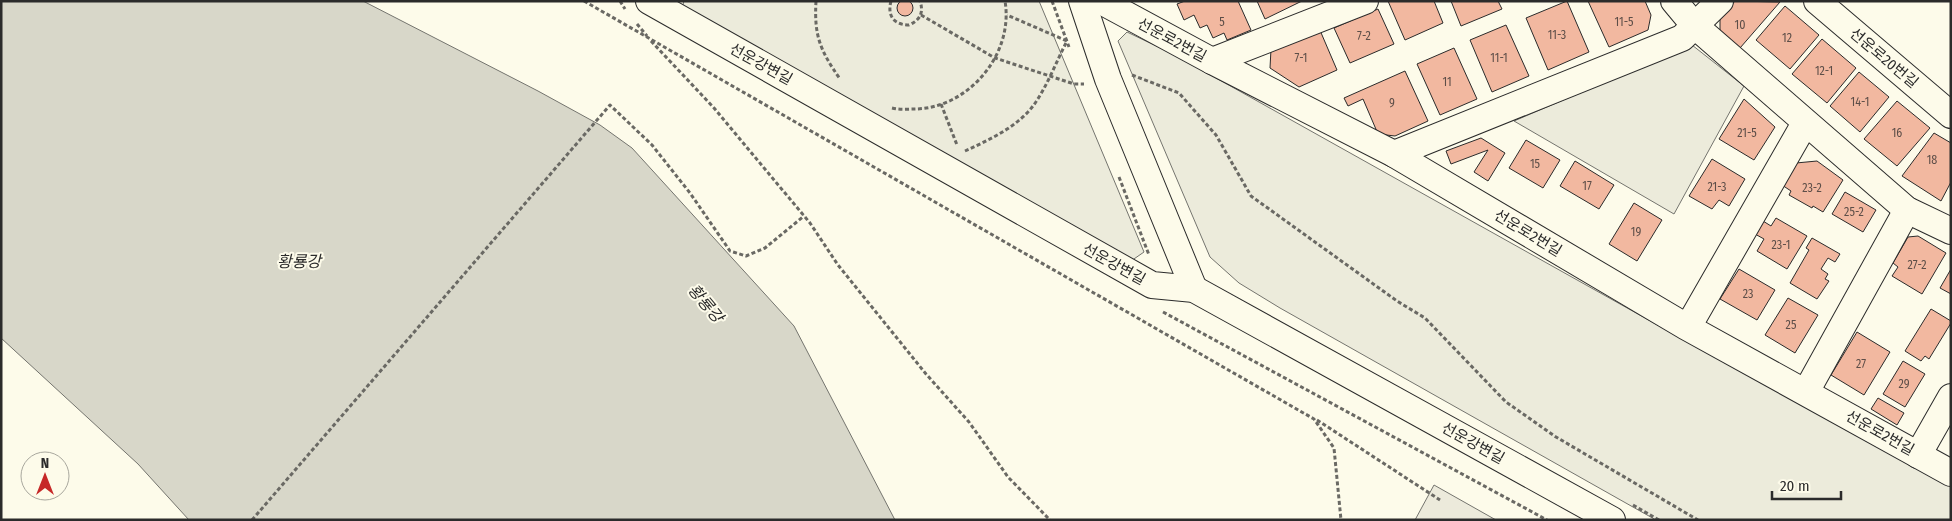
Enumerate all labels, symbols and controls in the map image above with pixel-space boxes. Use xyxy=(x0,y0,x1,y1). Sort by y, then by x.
street label: 선운로2번길 xyxy=(1134,14,1210,66)
house number: 5 xyxy=(1219,15,1225,29)
house number: 11-5 xyxy=(1614,15,1634,29)
house number: 10 xyxy=(1735,18,1745,32)
street label: 선운로20번길 xyxy=(1846,24,1922,92)
house number: 11-3 xyxy=(1548,28,1566,42)
house number: 7-2 xyxy=(1357,29,1371,43)
house number: 12 xyxy=(1782,31,1792,45)
street label: 선운강변길 xyxy=(726,39,796,89)
house number: 7-1 xyxy=(1294,51,1308,65)
house number: 11-1 xyxy=(1490,51,1508,65)
house number: 12-1 xyxy=(1815,64,1833,78)
house number: 11 xyxy=(1442,75,1452,89)
house number: 14-1 xyxy=(1851,95,1869,109)
house number: 9 xyxy=(1389,96,1395,110)
house number: 21-5 xyxy=(1737,126,1757,140)
house number: 16 xyxy=(1892,126,1902,140)
house number: 18 xyxy=(1927,153,1937,167)
house number: 15 xyxy=(1530,157,1541,171)
house number: 17 xyxy=(1582,179,1592,193)
house number: 21-3 xyxy=(1708,180,1726,194)
house number: 23-2 xyxy=(1802,181,1822,195)
house number: 25-2 xyxy=(1844,205,1864,219)
street label: 선운로2번길 xyxy=(1491,206,1565,260)
house number: 19 xyxy=(1631,225,1641,239)
house number: 23-1 xyxy=(1772,238,1790,252)
street label: 선운강변길 xyxy=(1079,239,1149,289)
water label: 황룡강 xyxy=(277,252,323,271)
house number: 27-2 xyxy=(1907,258,1927,272)
water label: 황룡강 xyxy=(684,280,729,328)
house number: 23 xyxy=(1743,287,1753,301)
house number: 25 xyxy=(1786,318,1797,332)
house number: 27 xyxy=(1856,357,1866,371)
house number: 29 xyxy=(1898,377,1910,391)
street label: 선운로2번길 xyxy=(1843,407,1917,459)
street label: 선운강변길 xyxy=(1438,418,1508,468)
north arrow xyxy=(20,451,70,501)
text: N xyxy=(41,455,49,472)
scale bar xyxy=(1772,468,1841,500)
text: 20 m xyxy=(1780,477,1810,495)

